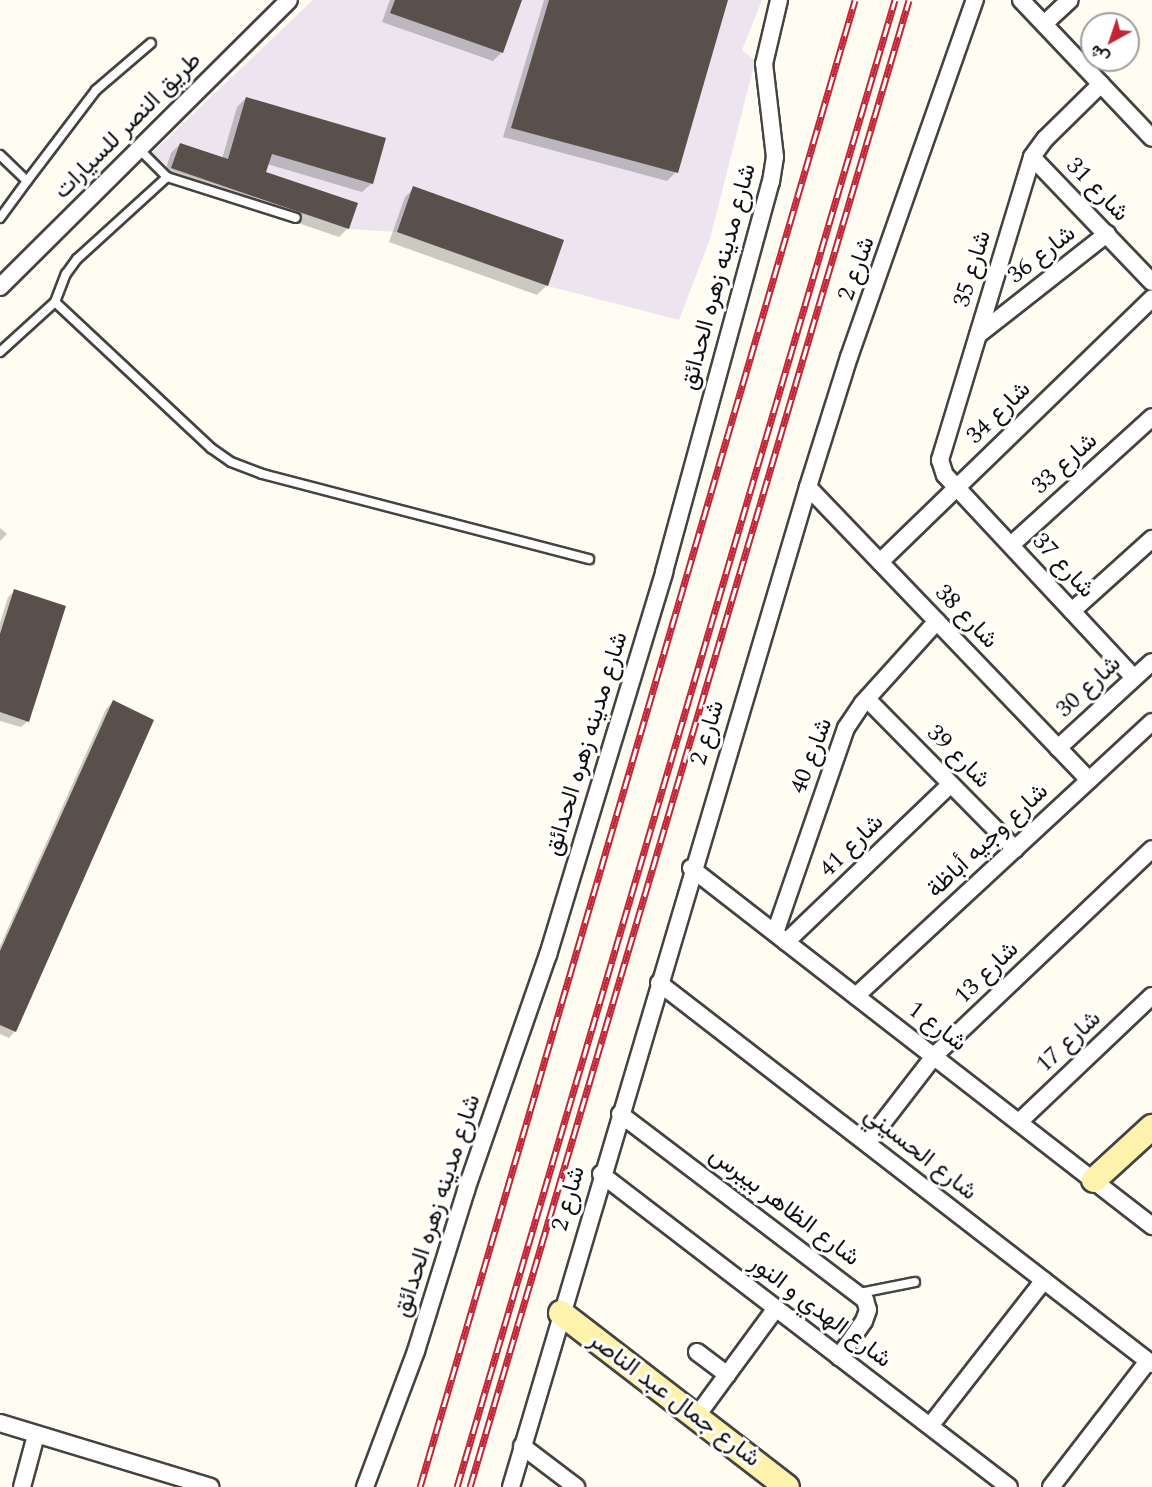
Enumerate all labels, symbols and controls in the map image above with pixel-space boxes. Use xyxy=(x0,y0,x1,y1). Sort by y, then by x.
north arrow xyxy=(1080,12,1140,72)
text: ش xyxy=(1085,39,1115,70)
street label: طريق النصر للسيارات xyxy=(48,46,208,206)
street label: شارع 31 xyxy=(1059,152,1135,228)
street label: شارع مدينه زهره الحدائق xyxy=(675,161,763,393)
street label: شارع 36 xyxy=(1002,220,1082,290)
street label: شارع 35 xyxy=(948,227,998,311)
street label: شارع 2 xyxy=(832,233,882,305)
street label: شارع 34 xyxy=(961,375,1037,451)
street label: شارع 33 xyxy=(1026,427,1104,501)
street label: شارع 37 xyxy=(1026,528,1100,604)
street label: شارع 38 xyxy=(928,579,1004,655)
street label: شارع مدينه زهره الحدائق xyxy=(539,629,635,859)
street label: شارع 30 xyxy=(1051,650,1127,724)
street label: شارع 2 xyxy=(685,697,731,769)
street label: شارع 40 xyxy=(785,714,839,798)
street label: شارع 39 xyxy=(920,719,996,795)
street label: شارع وجيه أباظة xyxy=(921,778,1055,904)
street label: شارع 41 xyxy=(814,808,890,884)
street label: شارع 13 xyxy=(949,935,1025,1011)
street label: شارع 1 xyxy=(902,996,972,1058)
street label: شارع 17 xyxy=(1031,1005,1107,1079)
street label: شارع مدينه زهره الحدائق xyxy=(388,1091,488,1321)
street label: شارع الحسيني xyxy=(858,1101,982,1207)
street label: شارع الظاهر بيبرس xyxy=(703,1141,865,1273)
street label: شارع 2 xyxy=(546,1163,592,1235)
street label: شارع الهدي و النور xyxy=(743,1249,897,1375)
street label: شارع جمال عبد الناصر xyxy=(582,1326,766,1474)

